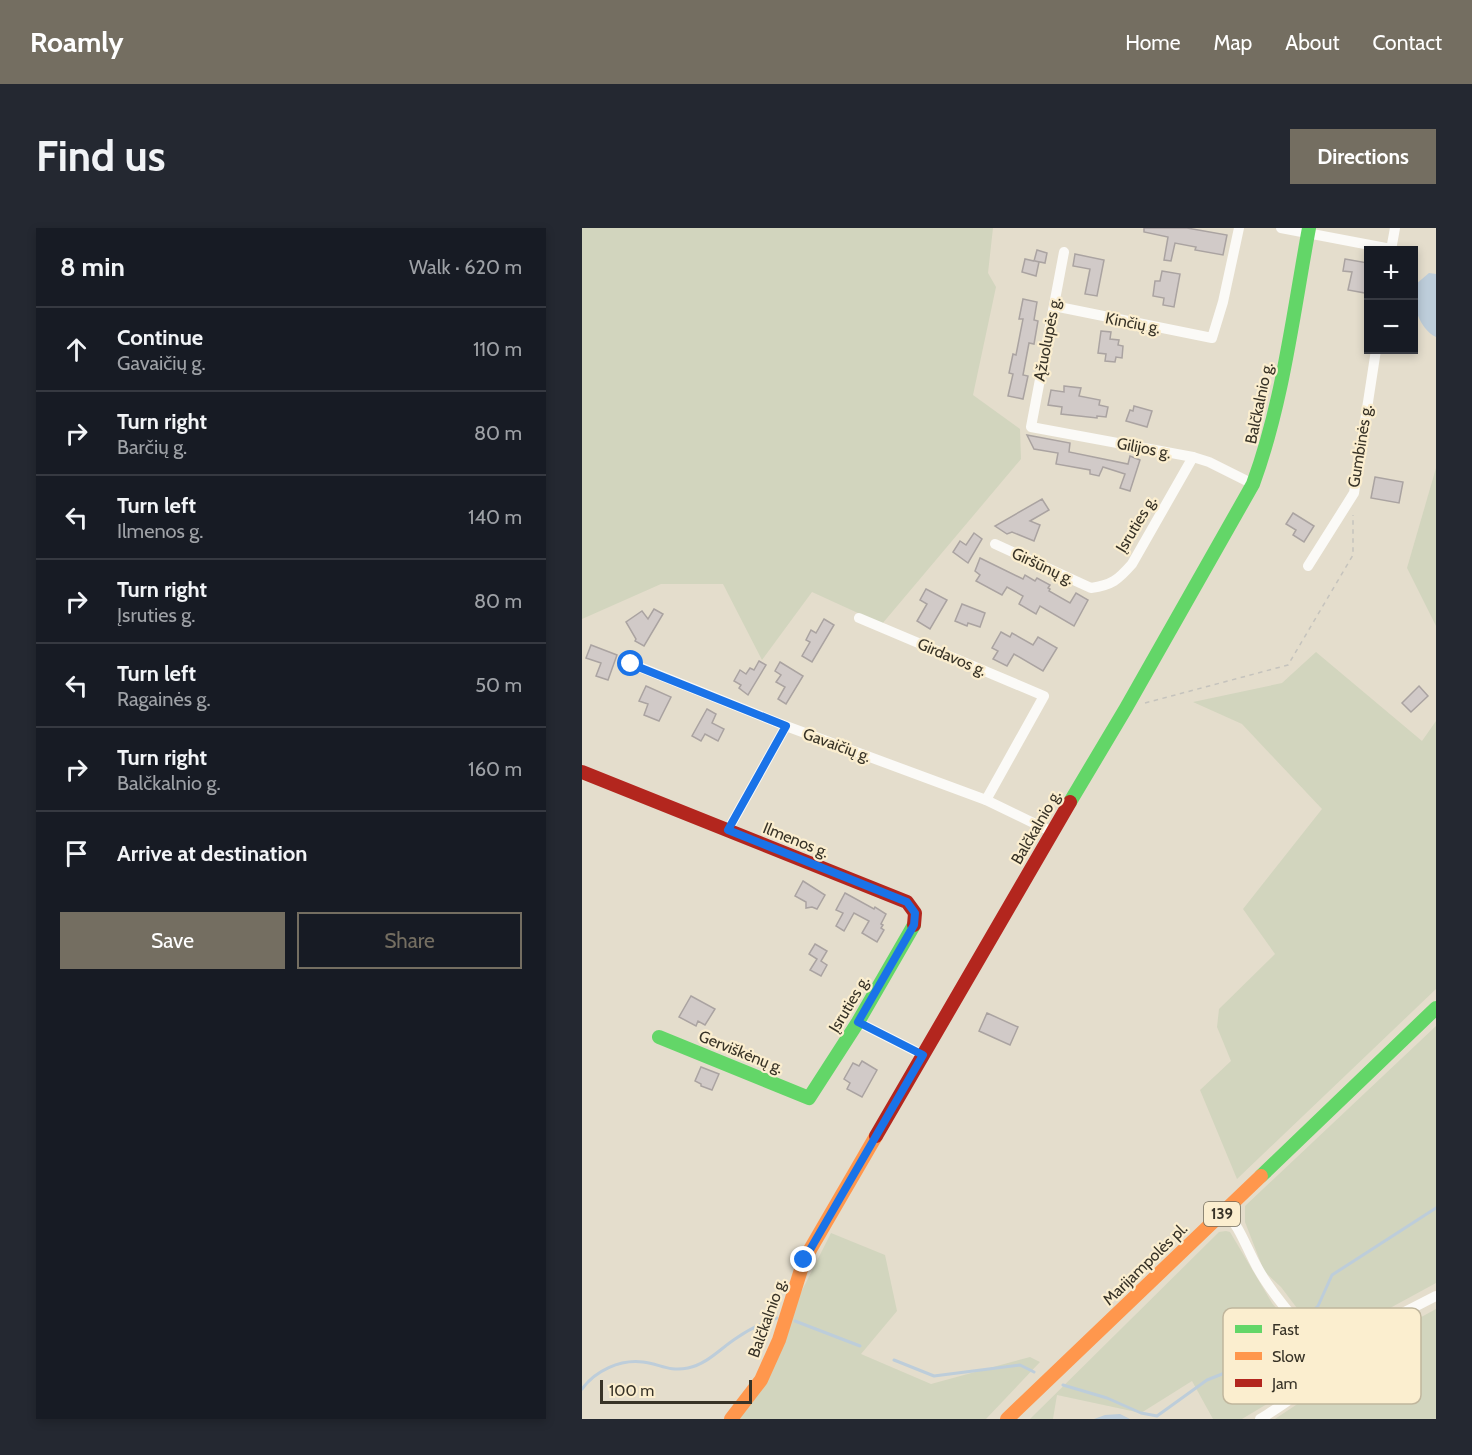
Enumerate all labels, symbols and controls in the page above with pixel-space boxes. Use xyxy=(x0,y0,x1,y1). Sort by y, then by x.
text: Roamly xyxy=(30,25,124,59)
text: Home xyxy=(1125,30,1181,55)
text: Map xyxy=(1214,30,1252,55)
text: About xyxy=(1285,30,1339,55)
text: Contact xyxy=(1372,30,1442,55)
button: Directions xyxy=(1290,129,1436,184)
text: Find us xyxy=(36,130,165,182)
map controls xyxy=(1364,246,1418,354)
button: + xyxy=(1364,246,1418,300)
text: 8 min xyxy=(60,251,125,283)
text: Walk · 620 m xyxy=(409,255,522,279)
street label: Ąžuolupės g. xyxy=(1030,295,1064,383)
button: − xyxy=(1364,300,1418,354)
street label: Kinčių g. xyxy=(1104,308,1162,338)
text: Continue xyxy=(117,324,203,351)
icon: ahead xyxy=(60,333,93,366)
text: 110 m xyxy=(473,337,522,361)
text: Gavaičių g. xyxy=(117,351,206,375)
street label: Balčkalnio g. xyxy=(1241,361,1277,445)
street label: Gumbinės g. xyxy=(1344,403,1376,489)
text: Turn right xyxy=(117,408,207,435)
icon: right xyxy=(60,417,93,450)
text: 80 m xyxy=(474,421,522,445)
street label: Gilijos g. xyxy=(1115,433,1173,463)
text: Barčių g. xyxy=(117,435,187,459)
text: Turn left xyxy=(117,492,196,519)
street label: Įsruties g. xyxy=(1112,492,1160,556)
icon: left xyxy=(60,501,93,534)
text: 140 m xyxy=(468,505,522,529)
text: Ilmenos g. xyxy=(117,519,203,543)
street label: Giršūnų g. xyxy=(1009,543,1077,589)
text: Turn right xyxy=(117,576,207,603)
icon: right xyxy=(60,585,93,618)
text: 80 m xyxy=(474,589,522,613)
text: Įsruties g. xyxy=(117,603,195,627)
street label: Girdavos g. xyxy=(915,634,989,680)
route start xyxy=(617,650,643,676)
text: Turn left xyxy=(117,660,196,687)
icon: left xyxy=(60,669,93,702)
text: 50 m xyxy=(475,673,522,697)
text: Ragainės g. xyxy=(117,687,211,711)
street label: Gavaičių g. xyxy=(800,724,874,766)
text: Turn right xyxy=(117,744,207,771)
icon: right xyxy=(60,753,93,786)
text: 160 m xyxy=(468,757,522,781)
text: Balčkalnio g. xyxy=(117,771,221,795)
street label: Balčkalnio g. xyxy=(1007,786,1065,868)
street label: Ilmenos g. xyxy=(760,818,832,862)
icon: arrive xyxy=(60,837,93,870)
text: Arrive at destination xyxy=(117,840,307,867)
button: Save xyxy=(60,912,285,969)
button: Share xyxy=(297,912,522,969)
street label: Įsruties g. xyxy=(825,972,873,1036)
street label: Gerviškėnų g. xyxy=(696,1026,786,1078)
road number: 139 xyxy=(1204,1202,1240,1226)
street label: Marijampolės pl. xyxy=(1099,1219,1191,1309)
route end xyxy=(790,1246,816,1272)
street label: Balčkalnio g. xyxy=(744,1276,790,1360)
legend xyxy=(1223,1308,1421,1404)
text: Fast xyxy=(1272,1320,1300,1339)
text: Slow xyxy=(1272,1347,1306,1366)
text: Jam xyxy=(1271,1374,1298,1393)
scale bar xyxy=(600,1377,752,1404)
text: 100 m xyxy=(609,1381,654,1400)

